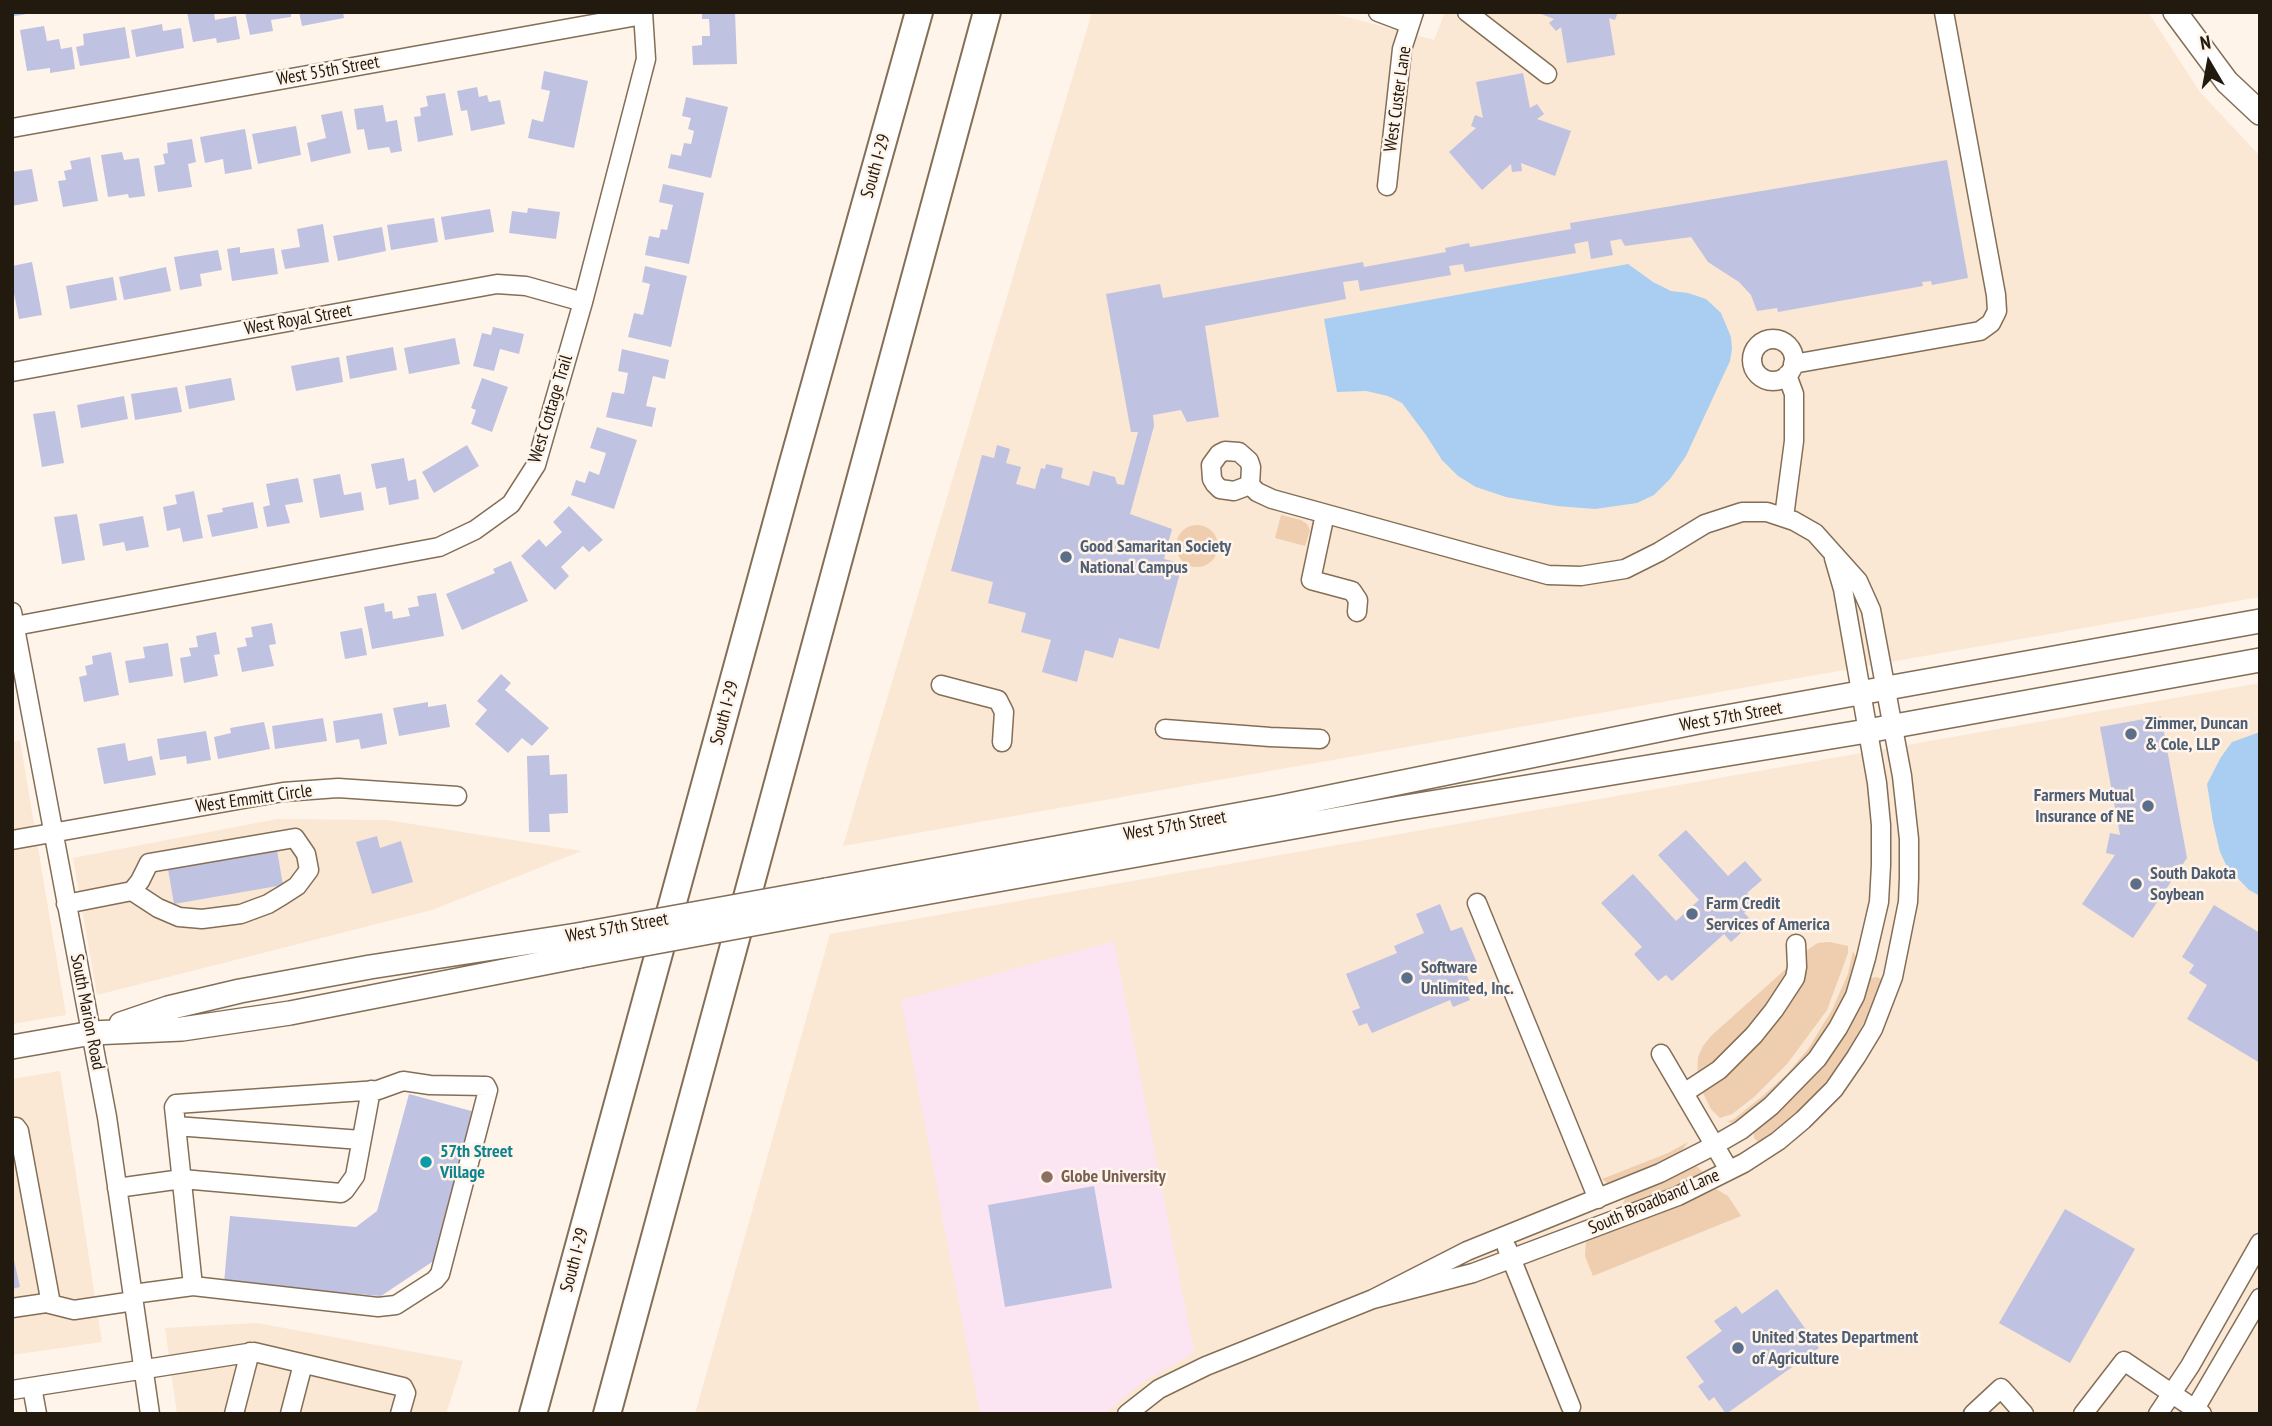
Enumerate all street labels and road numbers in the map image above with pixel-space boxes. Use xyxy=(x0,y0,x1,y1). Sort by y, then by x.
street label: West Custer Lane xyxy=(1380,45,1416,153)
street label: West 55th Street xyxy=(275,51,381,91)
street label: South I-29 xyxy=(857,131,895,201)
street label: West Royal Street xyxy=(243,300,353,340)
street label: West Cottage Trail xyxy=(524,352,578,466)
street label: South I-29 xyxy=(706,679,744,747)
street label: West 57th Street xyxy=(1678,697,1784,737)
street label: West Emmitt Circle xyxy=(194,780,314,818)
street label: West 57th Street xyxy=(1122,806,1228,846)
street label: West 57th Street xyxy=(564,908,670,948)
street label: South Marion Road xyxy=(65,952,109,1072)
street label: South Broadband Lane xyxy=(1585,1165,1723,1239)
street label: South I-29 xyxy=(556,1226,594,1294)

